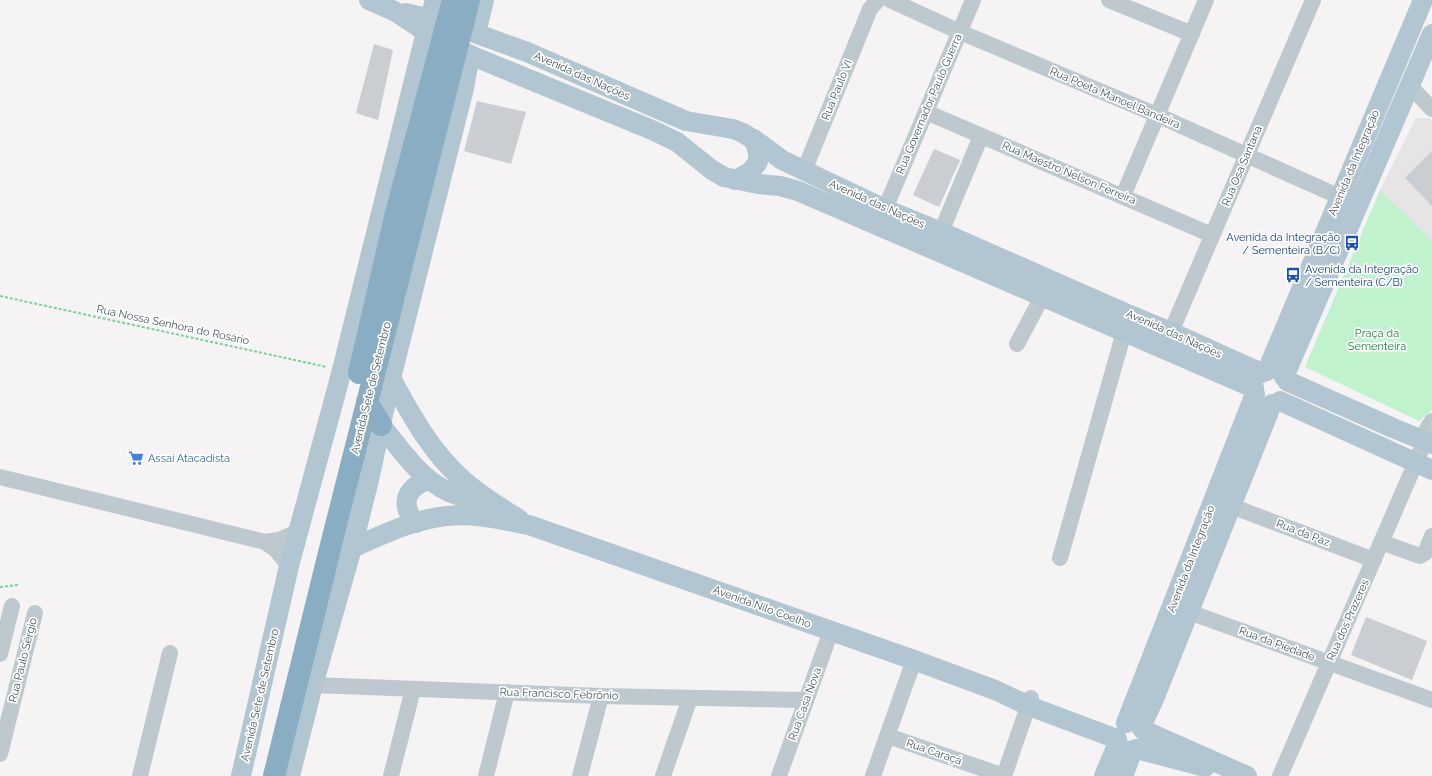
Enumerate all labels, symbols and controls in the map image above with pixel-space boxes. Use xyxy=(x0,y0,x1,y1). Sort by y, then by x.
street label: Rua Governador Paulo Guerra xyxy=(894,32,964,176)
street label: Avenida das Nações xyxy=(532,49,632,103)
street label: Rua Paulo VI xyxy=(819,58,855,122)
street label: Rua Poeta Manoel Bandeira xyxy=(1048,65,1182,131)
street label: Avenida da Integração xyxy=(1326,108,1382,218)
street label: Rua Osa Santana xyxy=(1219,124,1265,208)
street label: Rua Maestro Nelson Ferreira xyxy=(1000,139,1138,207)
street label: Avenida das Nações xyxy=(827,177,927,231)
place label: Avenida da Integração / Sementeira (B/C) xyxy=(1226,231,1340,257)
bus stop icon: Avenida da Integração / Sementeira (B/C) xyxy=(1343,234,1361,252)
place label: Avenida da Integração / Sementeira (C/B) xyxy=(1305,263,1419,289)
bus stop icon: Avenida da Integração / Sementeira (C/B) xyxy=(1284,266,1302,284)
street label: Rua Nossa Senhora do Rosário xyxy=(95,302,251,348)
street label: Avenida das Nações xyxy=(1124,307,1224,361)
street label: Avenida Sete de Setembro xyxy=(348,320,394,456)
park label: Praça da Sementeira xyxy=(1348,327,1406,353)
supermarket icon: Assaí Atacadista xyxy=(127,449,145,467)
place label: Assaí Atacadista xyxy=(148,452,230,465)
street label: Avenida da Integração xyxy=(1165,503,1218,614)
street label: Rua da Paz xyxy=(1274,517,1332,549)
street label: Rua dos Prazeres xyxy=(1324,577,1372,663)
street label: Avenida Nilo Coelho xyxy=(711,583,813,631)
street label: Rua Paulo Sérgio xyxy=(6,616,40,704)
street label: Rua da Piedade xyxy=(1237,624,1317,664)
street label: Avenida Sete de Setembro xyxy=(238,627,282,763)
street label: Rua Casa Nova xyxy=(786,666,824,742)
street label: Rua Francisco Febrônio xyxy=(499,685,619,703)
street label: Rua Caraçá xyxy=(905,736,963,768)

